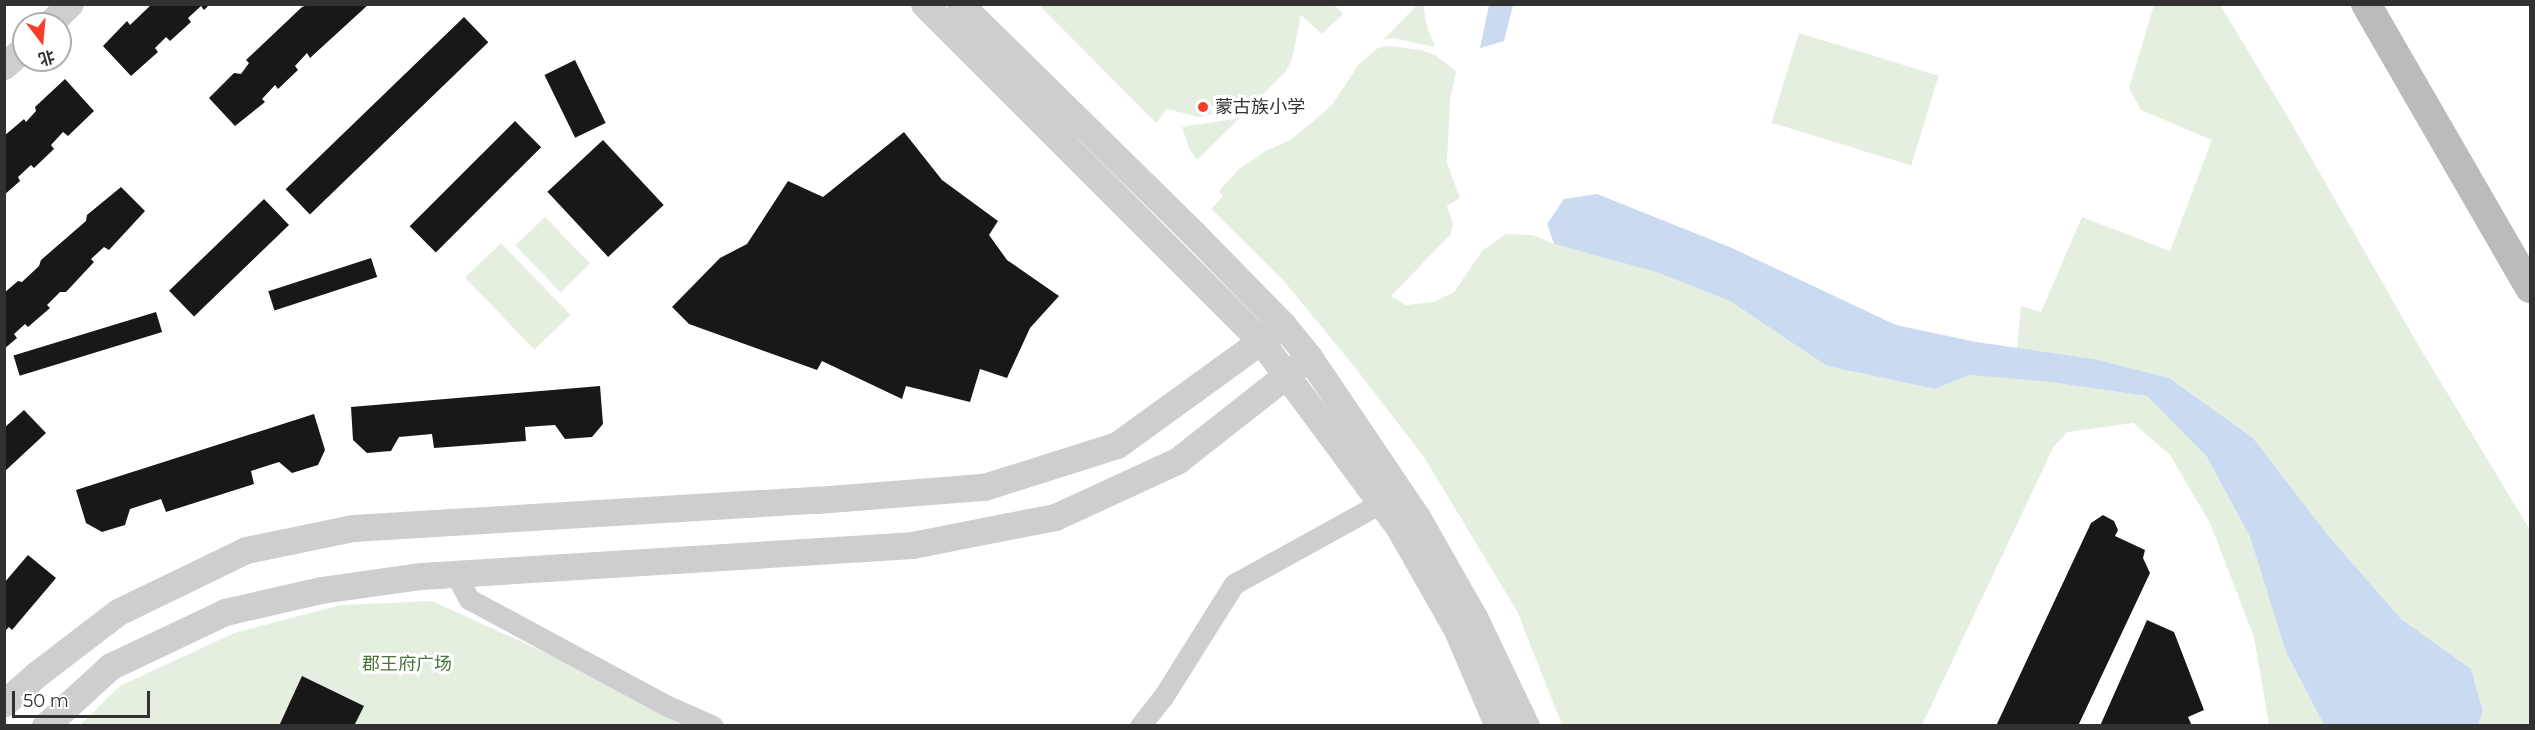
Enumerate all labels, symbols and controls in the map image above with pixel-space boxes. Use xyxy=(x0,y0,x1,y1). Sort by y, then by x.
north arrow xyxy=(12,12,72,72)
text: 北 xyxy=(36,47,57,69)
place label: 蒙古族小学 xyxy=(1215,96,1305,118)
marker: 蒙古族小学 xyxy=(1196,100,1210,114)
park label: 郡王府广场 xyxy=(362,653,452,675)
scale bar xyxy=(15,679,153,717)
text: 50 m xyxy=(23,690,69,712)

